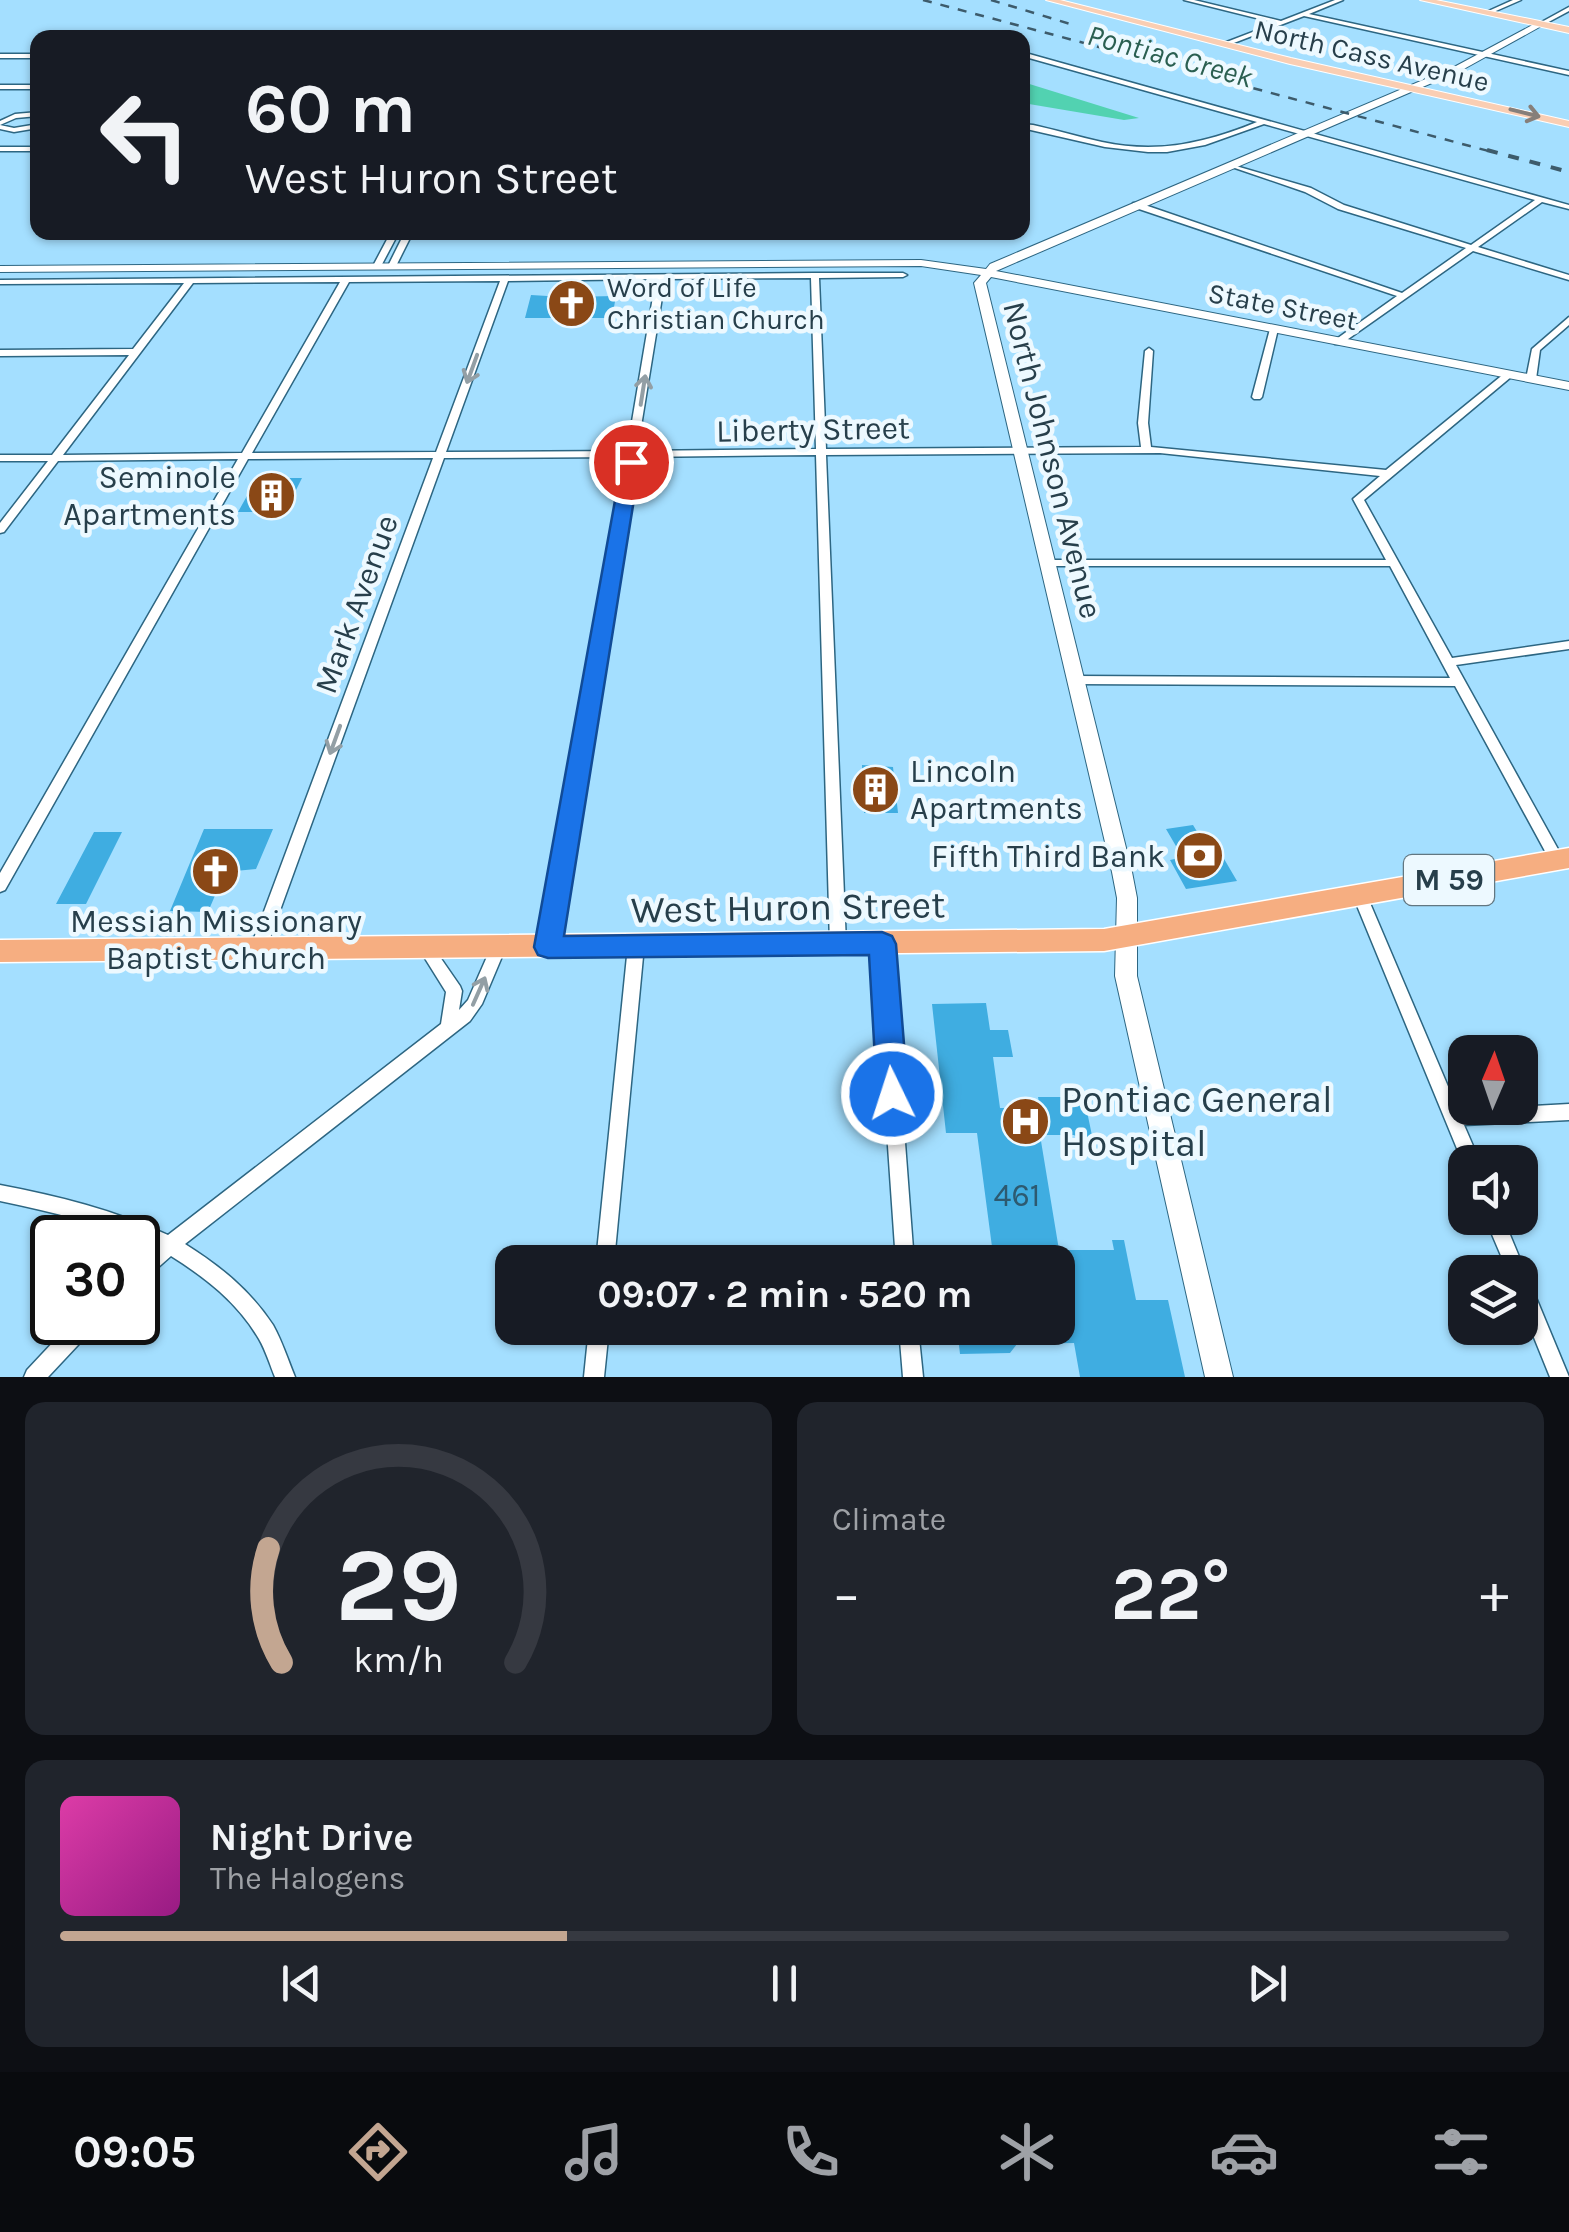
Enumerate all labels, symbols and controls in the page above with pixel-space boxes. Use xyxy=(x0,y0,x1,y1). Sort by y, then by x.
street label: North Cass Avenue xyxy=(1252,12,1492,98)
water label: Pontiac Creek xyxy=(1083,17,1257,96)
text: 60 m xyxy=(245,68,416,150)
icon: left xyxy=(80,70,210,200)
one-way arrow xyxy=(1508,105,1540,123)
text: West Huron Street xyxy=(245,152,618,204)
place label: Word of Life Christian Church xyxy=(607,271,825,336)
street label: State Street xyxy=(1205,276,1360,337)
church icon: Word of Life Christian Church xyxy=(546,277,598,329)
street label: North Johnson Avenue xyxy=(995,298,1110,622)
one-way arrow xyxy=(462,353,480,384)
one-way arrow xyxy=(634,374,652,406)
street label: Liberty Street xyxy=(716,409,910,450)
pin xyxy=(589,420,674,505)
icon: arrive xyxy=(604,435,659,490)
place label: Seminole Apartments xyxy=(63,459,236,533)
building icon: Seminole Apartments xyxy=(245,469,297,521)
street label: Mark Avenue xyxy=(307,510,406,698)
one-way arrow xyxy=(325,723,343,754)
place label: Lincoln Apartments xyxy=(910,753,1083,827)
building icon: Lincoln Apartments xyxy=(849,763,901,815)
bank icon: Fifth Third Bank xyxy=(1174,830,1226,882)
place label: Fifth Third Bank xyxy=(931,838,1165,875)
church icon: Messiah Missionary Baptist Church xyxy=(190,845,242,897)
road number: M 59 xyxy=(1404,855,1494,905)
street label: West Huron Street xyxy=(630,882,946,933)
place label: Messiah Missionary Baptist Church xyxy=(70,903,362,977)
one-way arrow xyxy=(471,976,489,1007)
north arrow xyxy=(1448,1035,1538,1125)
map controls xyxy=(1448,1035,1538,1345)
position arrow xyxy=(840,1042,944,1146)
place label: Pontiac General Hospital xyxy=(1061,1077,1333,1166)
hospital icon: Pontiac General Hospital xyxy=(1000,1095,1052,1147)
button: sound xyxy=(1448,1145,1538,1235)
house number: 461 xyxy=(994,1177,1040,1214)
speed limit sign: 30 xyxy=(30,1215,160,1345)
button: layers xyxy=(1448,1255,1538,1345)
text: 09:07 · 2 min · 520 m xyxy=(598,1272,972,1317)
text: Climate xyxy=(832,1501,946,1538)
text: 29 xyxy=(335,1525,462,1646)
text: 22° xyxy=(1111,1550,1230,1638)
text: − xyxy=(832,1562,861,1626)
text: + xyxy=(1480,1562,1509,1626)
text: km/h xyxy=(353,1639,444,1681)
text: Night Drive xyxy=(210,1815,413,1860)
text: The Halogens xyxy=(210,1860,405,1897)
icon: previous xyxy=(274,1956,329,2011)
icon: pause xyxy=(757,1956,812,2011)
icon: next xyxy=(1240,1956,1295,2011)
icon: directions xyxy=(343,2117,413,2187)
icon: music xyxy=(559,2117,629,2187)
icon: phone xyxy=(776,2117,846,2187)
icon: climate xyxy=(992,2117,1062,2187)
icon: car xyxy=(1209,2117,1279,2187)
icon: filters xyxy=(1426,2117,1496,2187)
text: 09:05 xyxy=(73,2126,196,2178)

